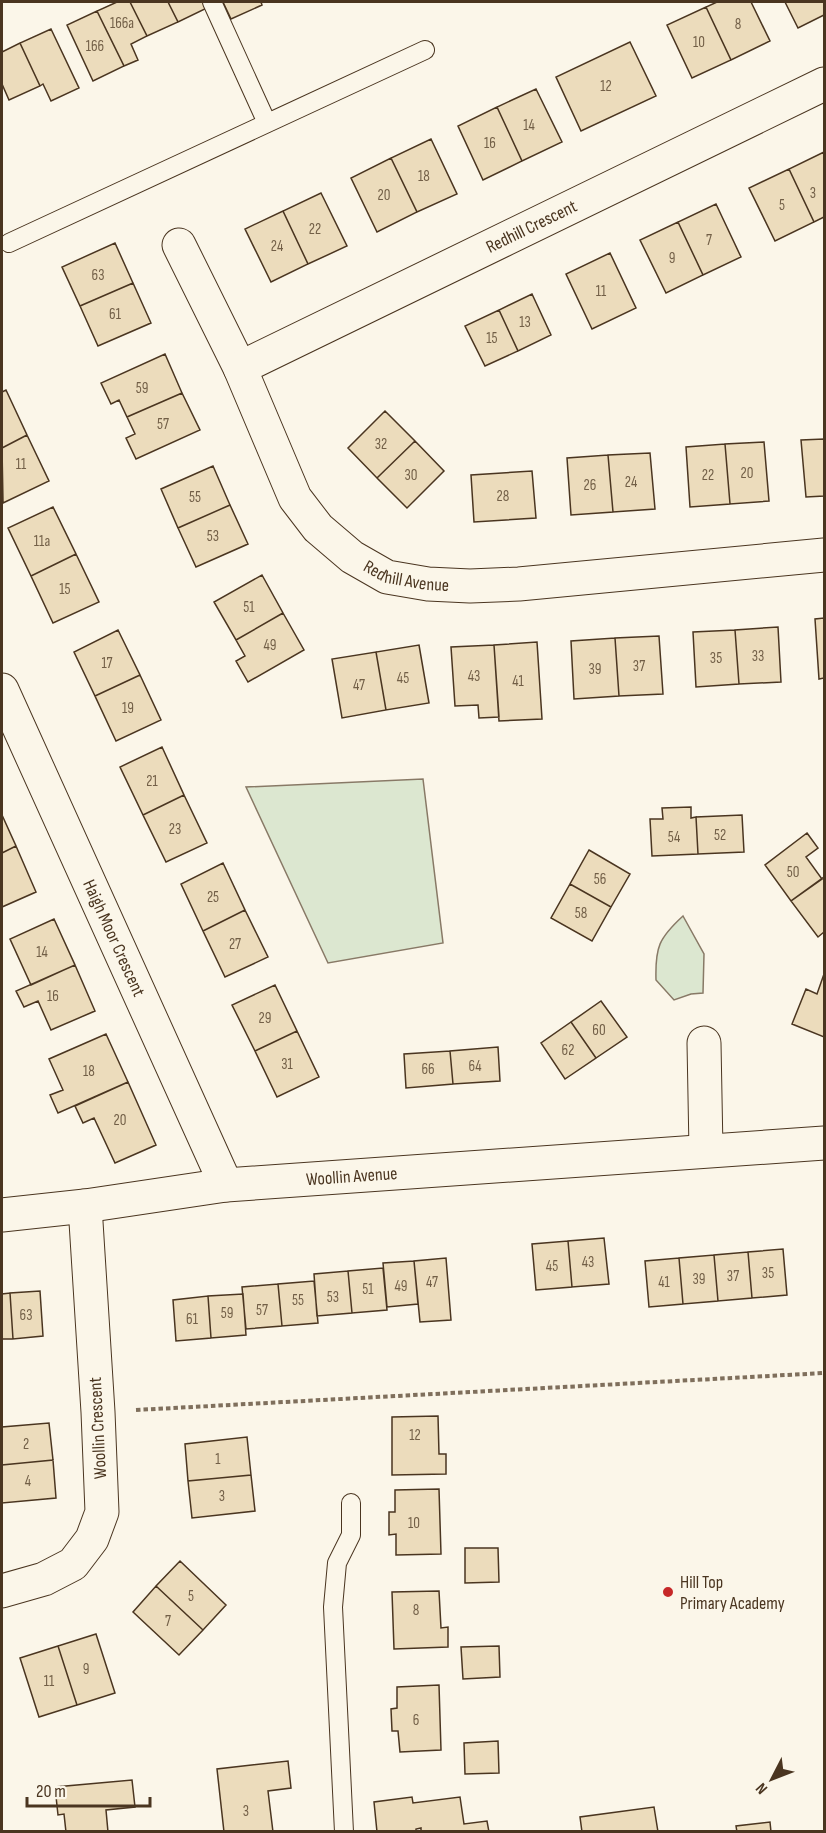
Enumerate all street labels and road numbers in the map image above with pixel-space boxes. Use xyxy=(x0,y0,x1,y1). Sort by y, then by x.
street label: Redhill Crescent xyxy=(482,195,581,257)
street label: Redhill Avenue xyxy=(360,555,449,595)
street label: Haigh Moor Crescent xyxy=(79,876,150,1000)
street label: Woollin Avenue xyxy=(305,1162,398,1190)
street label: Woollin Crescent xyxy=(85,1376,111,1480)

